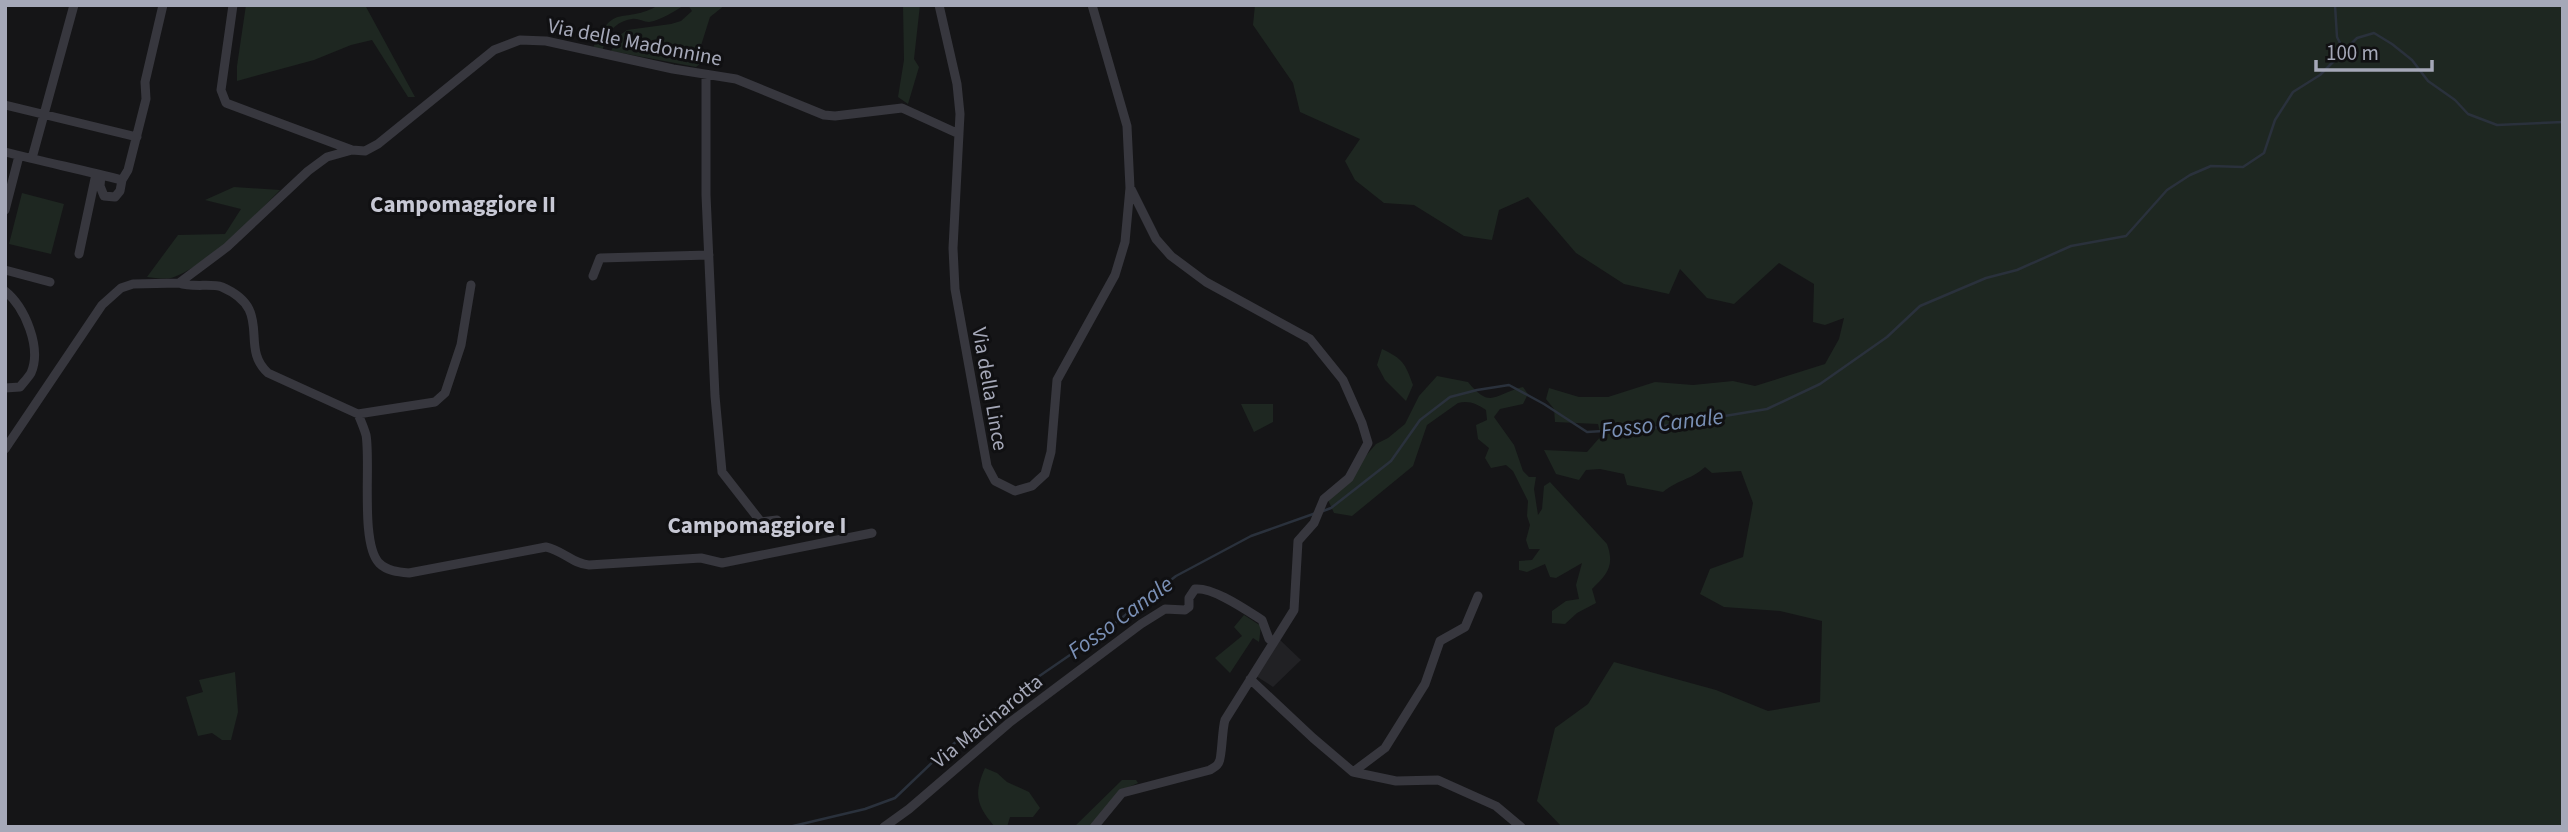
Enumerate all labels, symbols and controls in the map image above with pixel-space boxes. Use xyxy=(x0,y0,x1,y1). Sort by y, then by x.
street label: Via delle Madonnine xyxy=(545,10,725,74)
scale bar xyxy=(2316,28,2432,72)
text: 100 m xyxy=(2326,38,2379,68)
district label: Campomaggiore II xyxy=(370,188,556,221)
street label: Via della Lince xyxy=(964,325,1016,453)
water label: Fosso Canale xyxy=(1599,400,1725,447)
district label: Campomaggiore I xyxy=(667,509,847,542)
water label: Fosso Canale xyxy=(1061,568,1180,667)
street label: Via Macinarotta xyxy=(925,667,1049,775)

